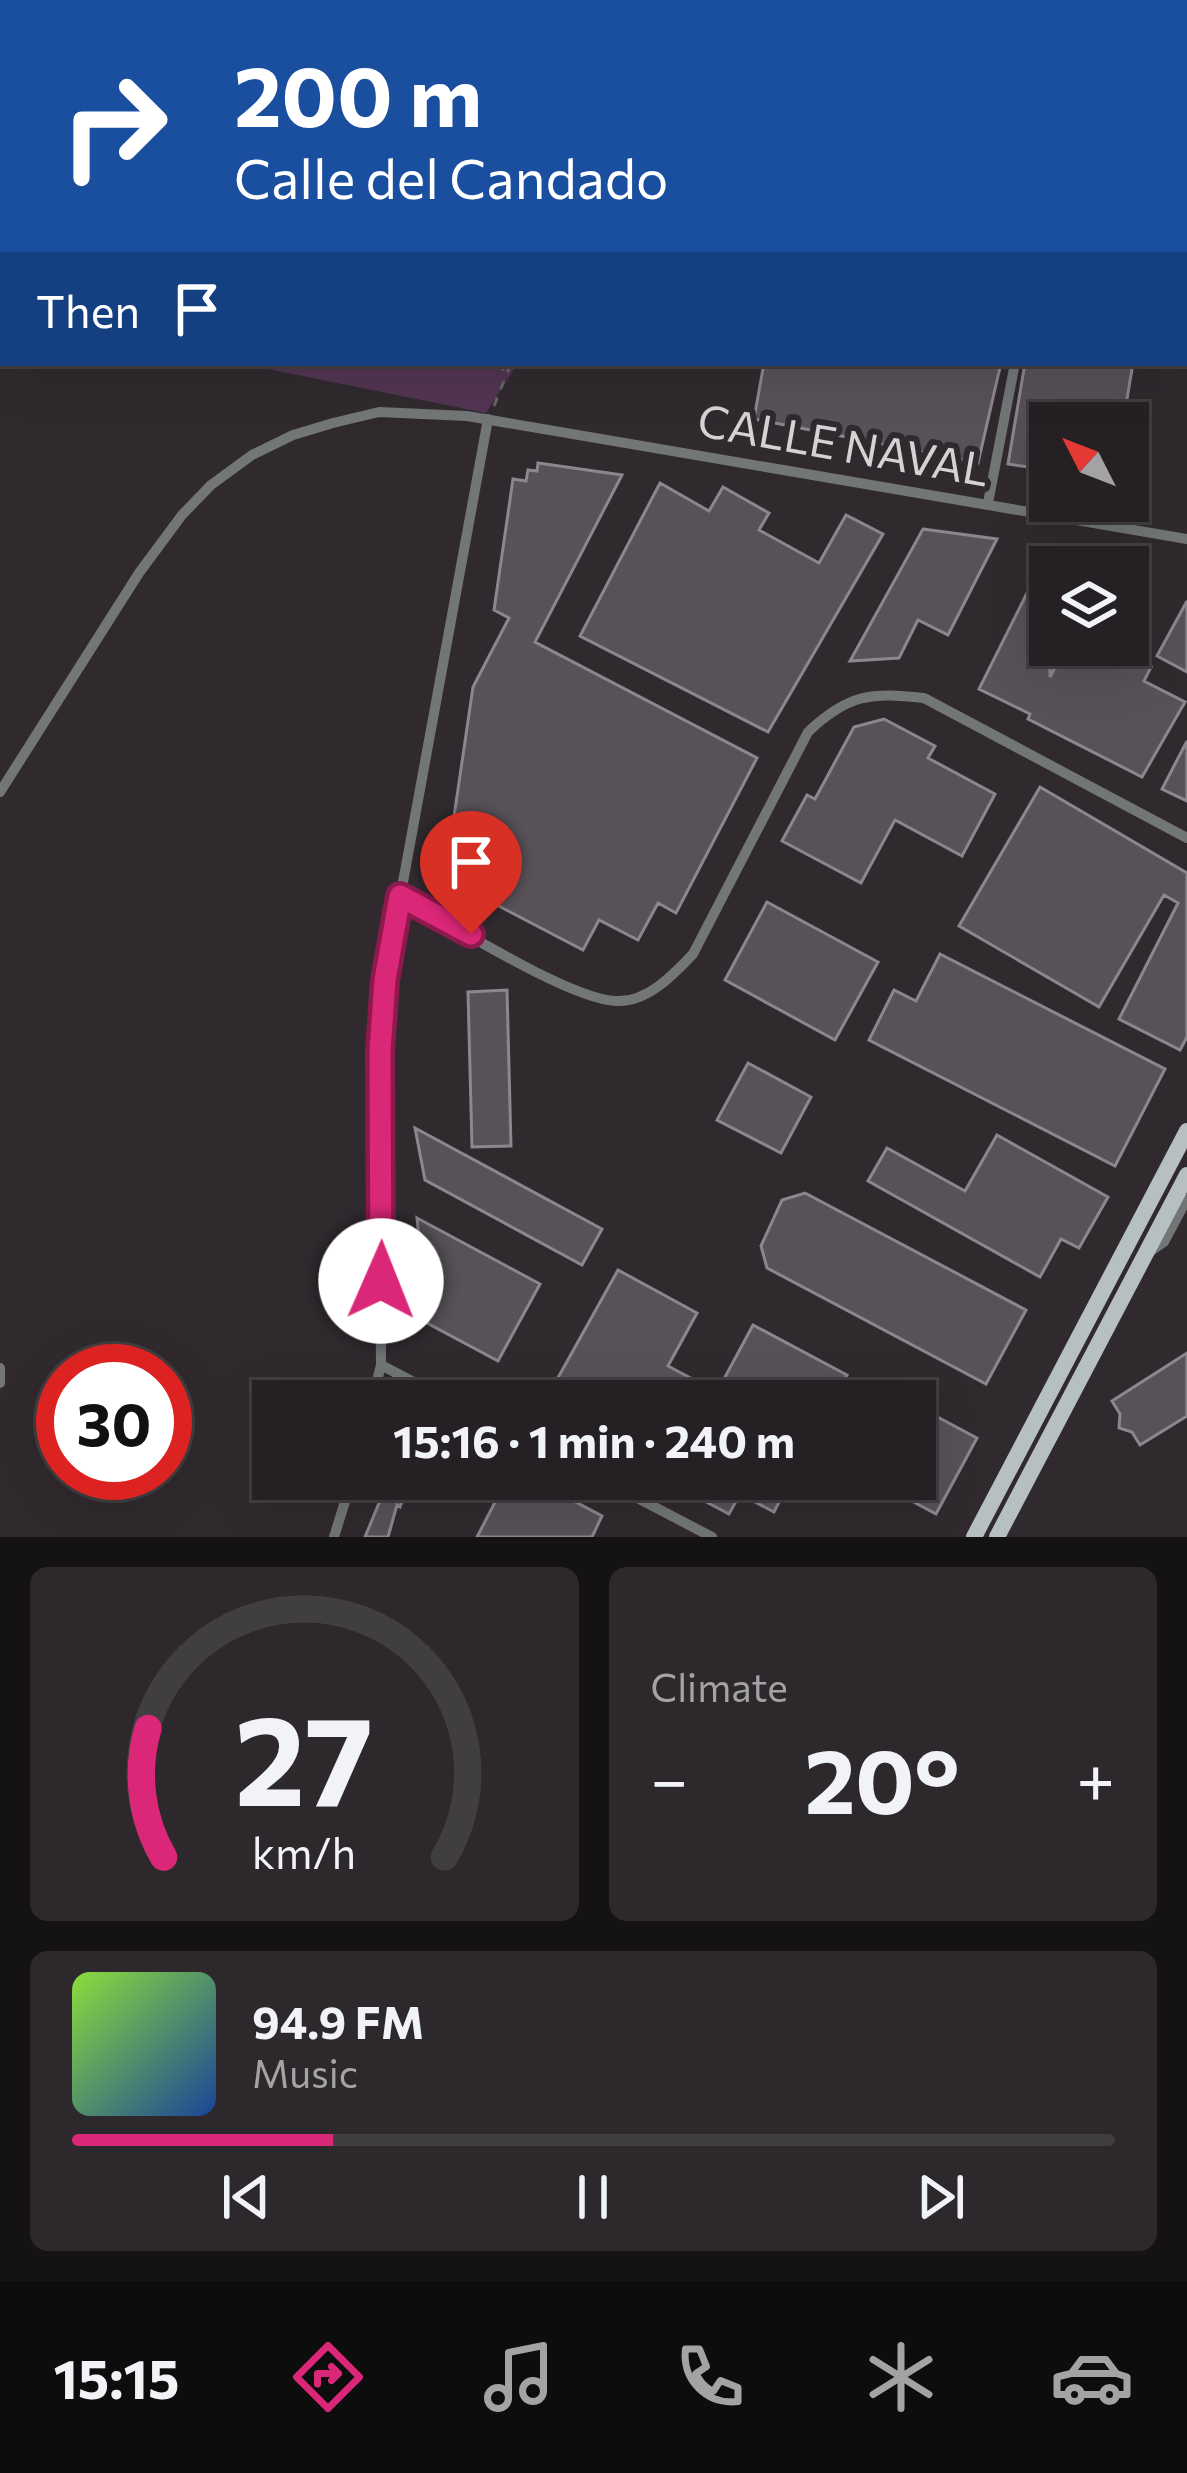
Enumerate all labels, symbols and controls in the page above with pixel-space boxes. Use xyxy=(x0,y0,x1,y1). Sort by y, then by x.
text: 200 m xyxy=(234,42,482,144)
icon: right xyxy=(36,48,192,204)
text: Calle del Candado xyxy=(234,144,668,210)
icon: arrive xyxy=(164,276,230,342)
text: Then xyxy=(36,282,140,337)
street label: CALLE NAVAL xyxy=(694,390,994,496)
north arrow xyxy=(1029,402,1149,522)
map controls xyxy=(1029,402,1149,666)
button: layers xyxy=(1029,546,1149,666)
pin xyxy=(420,811,522,934)
icon: arrive xyxy=(438,829,504,895)
position arrow xyxy=(318,1218,444,1344)
speed limit sign: 30 xyxy=(36,1344,192,1500)
text: 15:16 · 1 min · 240 m xyxy=(393,1412,795,1467)
text: Climate xyxy=(651,1662,788,1710)
text: 27 xyxy=(235,1679,374,1832)
text: 20° xyxy=(804,1722,960,1833)
text: − xyxy=(651,1737,688,1818)
text: + xyxy=(1076,1737,1115,1818)
text: km/h xyxy=(252,1825,356,1878)
text: 94.9 FM xyxy=(252,1993,424,2048)
text: Music xyxy=(252,2048,358,2096)
icon: previous xyxy=(213,2164,279,2230)
icon: pause xyxy=(560,2164,626,2230)
icon: next xyxy=(908,2164,974,2230)
icon: directions xyxy=(286,2335,370,2419)
icon: music xyxy=(477,2335,561,2419)
icon: phone xyxy=(668,2335,752,2419)
icon: climate xyxy=(859,2335,943,2419)
icon: car xyxy=(1050,2335,1134,2419)
text: 15:15 xyxy=(53,2344,180,2410)

